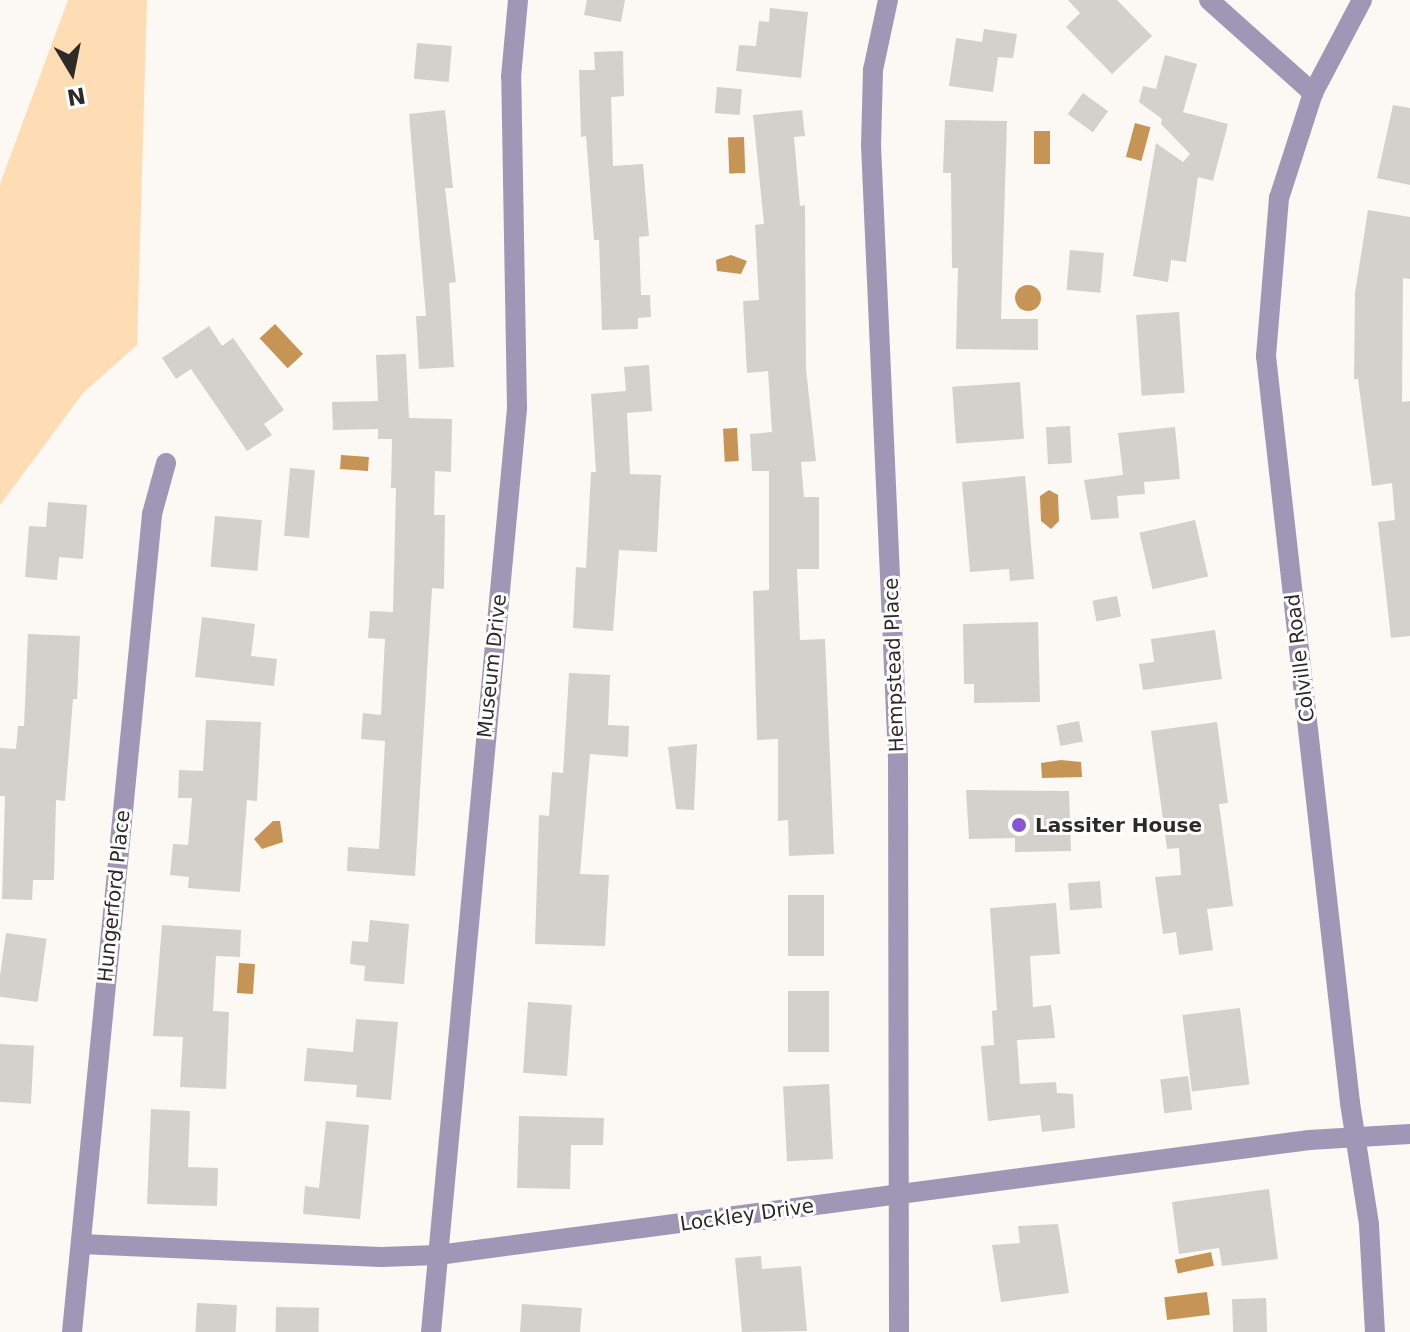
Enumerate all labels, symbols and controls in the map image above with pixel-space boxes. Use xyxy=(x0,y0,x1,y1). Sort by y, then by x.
north arrow xyxy=(32,32,112,112)
text: N xyxy=(65,82,88,110)
street label: Hempstead Place xyxy=(879,577,909,753)
street label: Colville Road xyxy=(1280,592,1320,724)
street label: Museum Drive xyxy=(473,593,511,739)
street label: Hungerford Place xyxy=(93,809,135,983)
place label: Lassiter House xyxy=(1035,813,1202,837)
marker: Lassiter House xyxy=(1010,816,1028,834)
street label: Lockley Drive xyxy=(678,1194,816,1236)

